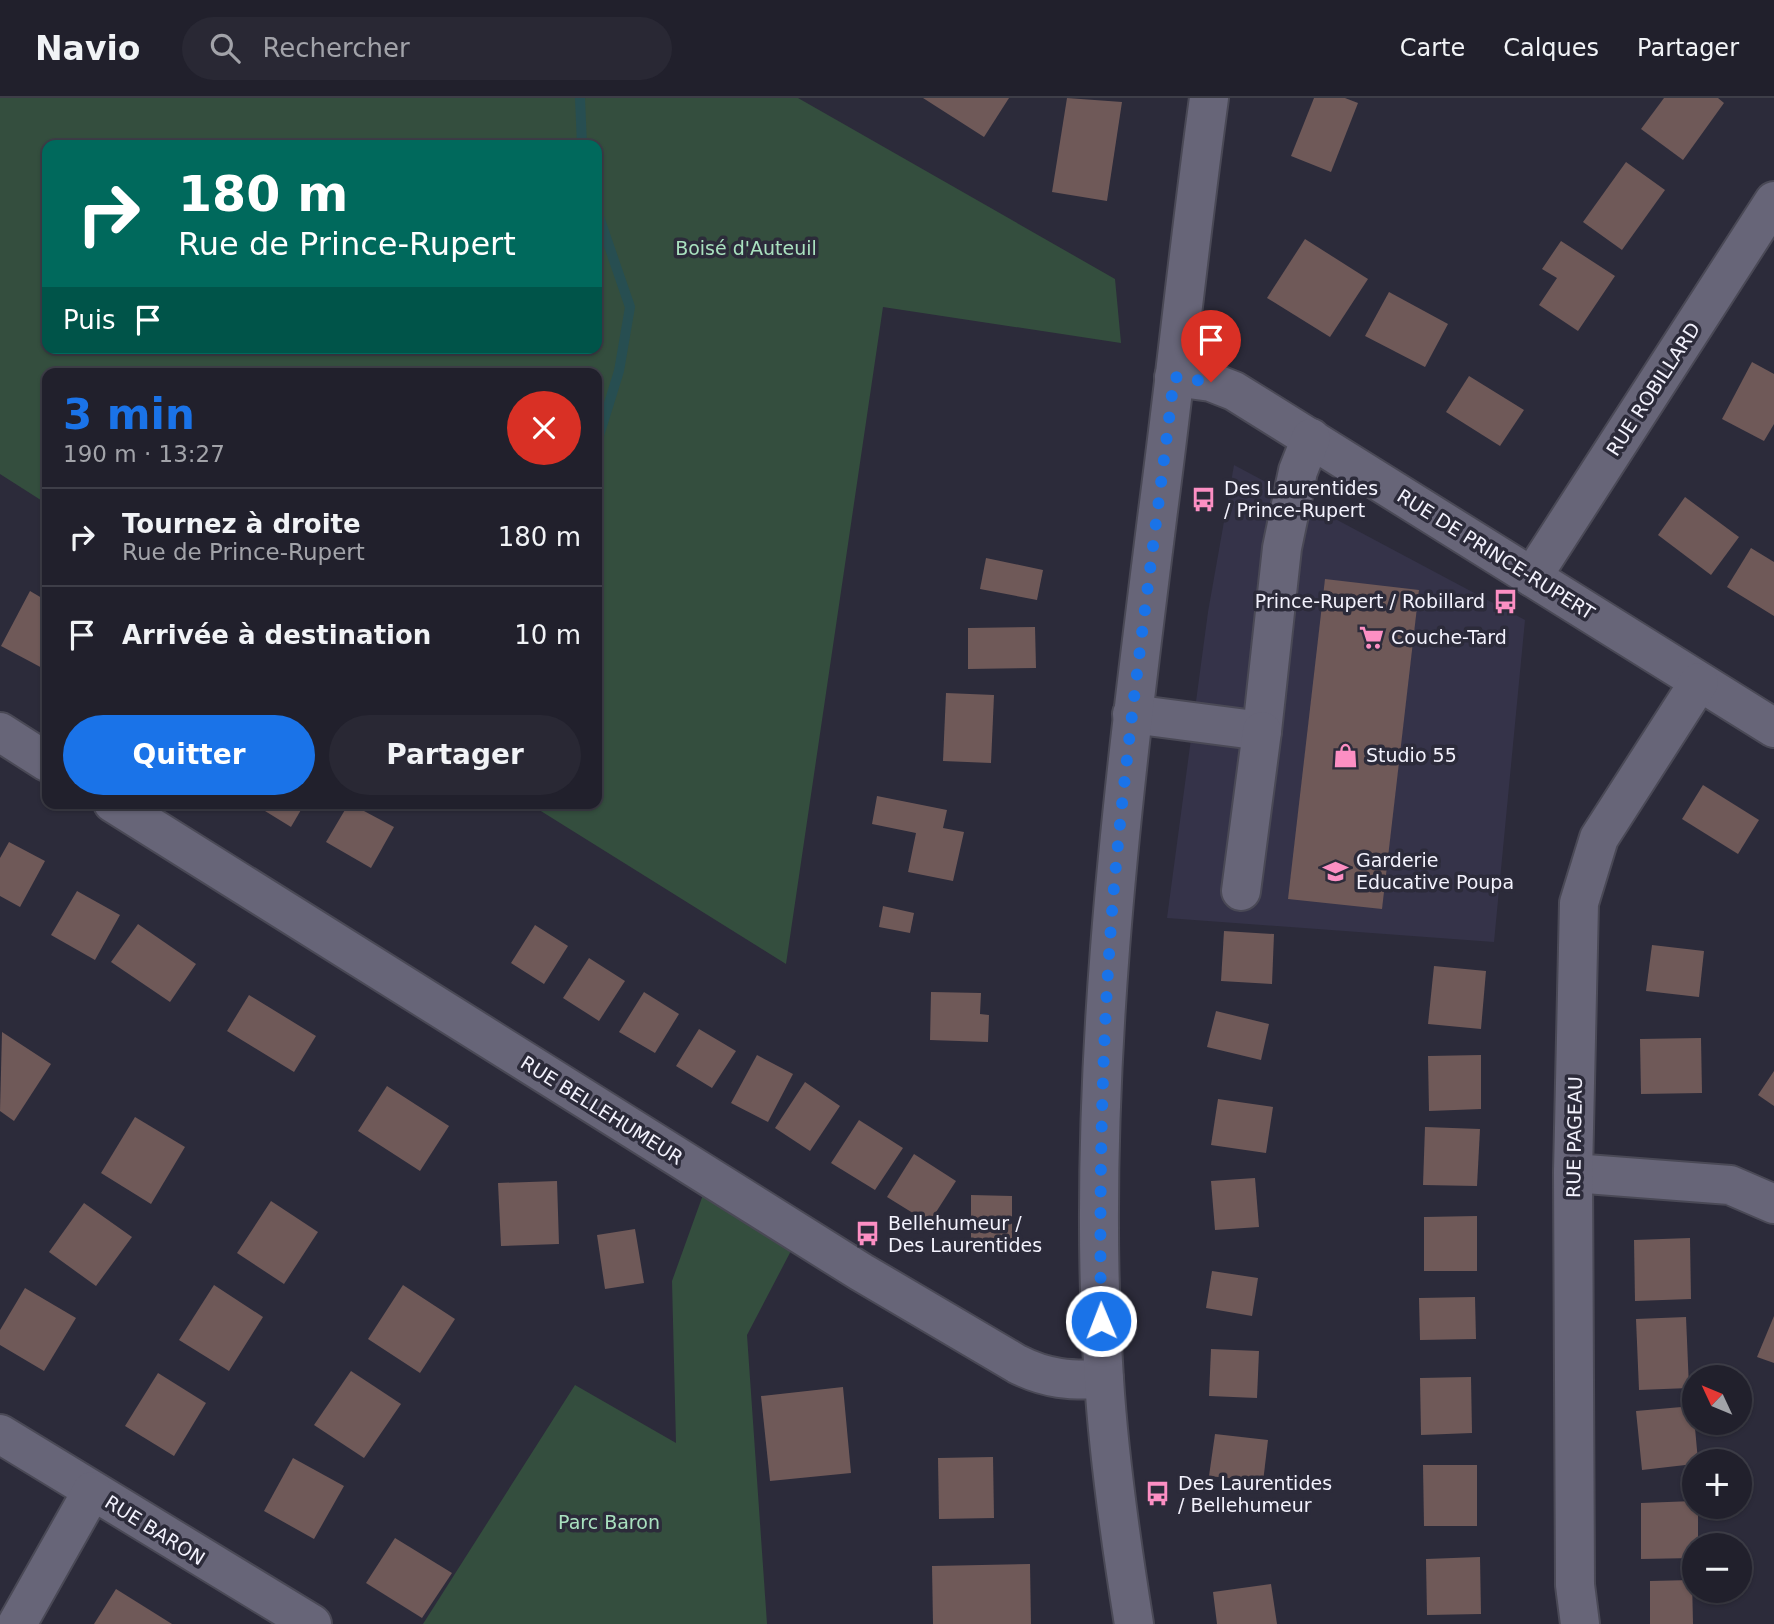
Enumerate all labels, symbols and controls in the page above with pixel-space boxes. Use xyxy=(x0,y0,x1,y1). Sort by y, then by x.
search box xyxy=(182,17,672,80)
text: Navio xyxy=(35,29,140,68)
icon: search xyxy=(206,29,244,67)
text: Rechercher xyxy=(262,33,410,63)
text: Carte xyxy=(1400,34,1465,62)
text: Calques xyxy=(1503,34,1599,62)
text: Partager xyxy=(1637,34,1739,62)
text: 180 m xyxy=(178,166,348,223)
icon: right xyxy=(63,168,154,259)
text: Rue de Prince-Rupert xyxy=(178,225,516,263)
park label: Boisé d'Auteuil xyxy=(675,237,817,259)
icon: arrive xyxy=(129,301,167,339)
text: Puis xyxy=(63,305,115,335)
pin xyxy=(1181,310,1241,382)
street label: RUE ROBILLARD xyxy=(1602,318,1704,460)
icon: arrive xyxy=(1192,321,1230,359)
text: 3 min xyxy=(63,390,195,439)
button: close xyxy=(507,391,581,465)
text: 190 m · 13:27 xyxy=(63,441,225,467)
place label: Des Laurentides / Prince-Rupert xyxy=(1224,477,1378,521)
street label: RUE DE PRINCE-RUPERT xyxy=(1393,484,1599,624)
bus stop icon: Des Laurentides / Prince-Rupert xyxy=(1190,485,1218,513)
text: Tournez à droite xyxy=(122,509,361,539)
icon: right xyxy=(63,518,101,556)
text: 180 m xyxy=(498,522,581,552)
text: Rue de Prince-Rupert xyxy=(122,539,365,565)
bus stop icon: Prince-Rupert / Robillard xyxy=(1491,587,1519,615)
place label: Prince-Rupert / Robillard xyxy=(1255,590,1485,612)
icon: arrive xyxy=(63,616,101,654)
text: Arrivée à destination xyxy=(122,620,431,650)
text: 10 m xyxy=(514,620,581,650)
supermarket icon: Couche-Tard xyxy=(1357,623,1385,651)
place label: Couche-Tard xyxy=(1391,626,1507,648)
button: Quitter xyxy=(63,715,315,795)
button: Partager xyxy=(329,715,581,795)
shop icon: Studio 55 xyxy=(1332,741,1360,769)
place label: Studio 55 xyxy=(1366,744,1457,766)
place label: Garderie Educative Poupa xyxy=(1356,849,1514,893)
school or university icon: Garderie Educative Poupa xyxy=(1322,857,1350,885)
street label: RUE BELLEHUMEUR xyxy=(517,1051,687,1169)
street label: RUE PAGEAU xyxy=(1562,1076,1586,1198)
place label: Bellehumeur / Des Laurentides xyxy=(888,1212,1042,1256)
bus stop icon: Bellehumeur / Des Laurentides xyxy=(854,1220,882,1248)
position arrow xyxy=(1064,1284,1138,1358)
north arrow xyxy=(1682,1365,1752,1435)
map controls xyxy=(1682,1365,1752,1603)
button: + xyxy=(1682,1449,1752,1519)
place label: Des Laurentides / Bellehumeur xyxy=(1178,1472,1332,1516)
bus stop icon: Des Laurentides / Bellehumeur xyxy=(1144,1480,1172,1508)
street label: RUE BARON xyxy=(101,1491,209,1569)
park label: Parc Baron xyxy=(558,1511,660,1533)
button: − xyxy=(1682,1533,1752,1603)

